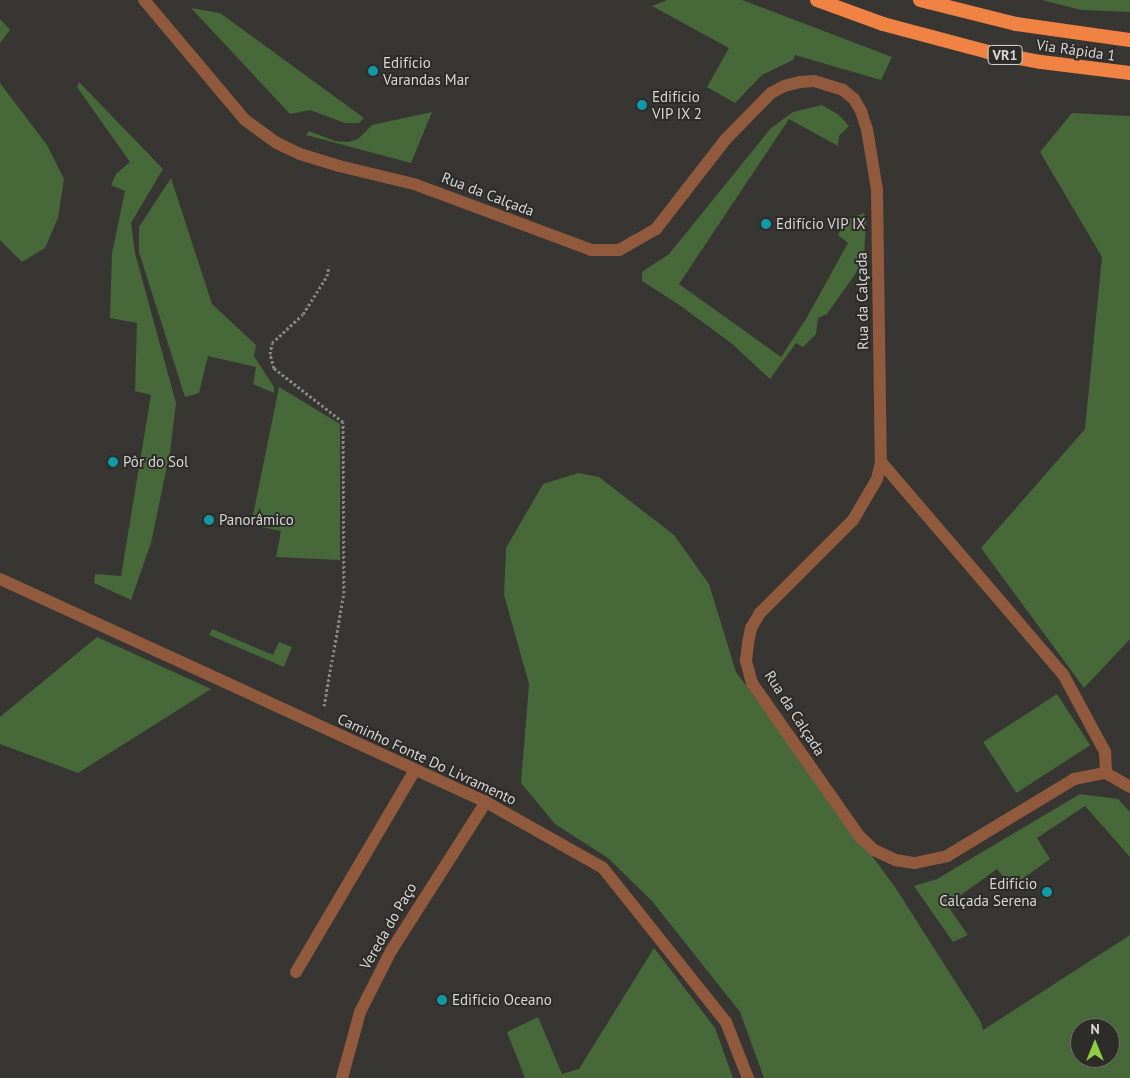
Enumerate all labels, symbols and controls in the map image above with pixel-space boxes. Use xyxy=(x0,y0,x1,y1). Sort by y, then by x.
street label: Via Rápida 1 xyxy=(1035,36,1117,64)
road number: VR1 xyxy=(988,44,1022,66)
place label: Edifício Varandas Mar xyxy=(383,53,469,88)
marker: Edifício Varandas Mar xyxy=(367,65,379,77)
place label: Edifício VIP IX 2 xyxy=(652,87,703,122)
marker: Edifício VIP IX 2 xyxy=(636,99,648,111)
street label: Rua da Calçada xyxy=(439,168,537,220)
place label: Edifício VIP IX xyxy=(776,215,867,233)
marker: Edifício VIP IX xyxy=(760,218,772,230)
street label: Rua da Calçada xyxy=(852,252,872,350)
place label: Pôr do Sol xyxy=(123,453,188,471)
marker: Pôr do Sol xyxy=(107,456,119,468)
place label: Panorâmico xyxy=(219,511,294,529)
marker: Panorâmico xyxy=(203,514,215,526)
street label: Rua da Calçada xyxy=(761,667,829,759)
street label: Caminho Fonte Do Livramento xyxy=(335,710,519,808)
place label: Edifício Calçada Serena xyxy=(939,874,1037,909)
street label: Vereda do Paço xyxy=(356,879,420,973)
marker: Edifício Calçada Serena xyxy=(1041,886,1053,898)
place label: Edifício Oceano xyxy=(452,991,552,1009)
marker: Edifício Oceano xyxy=(436,994,448,1006)
north arrow xyxy=(1070,1018,1120,1068)
text: N xyxy=(1090,1020,1100,1038)

